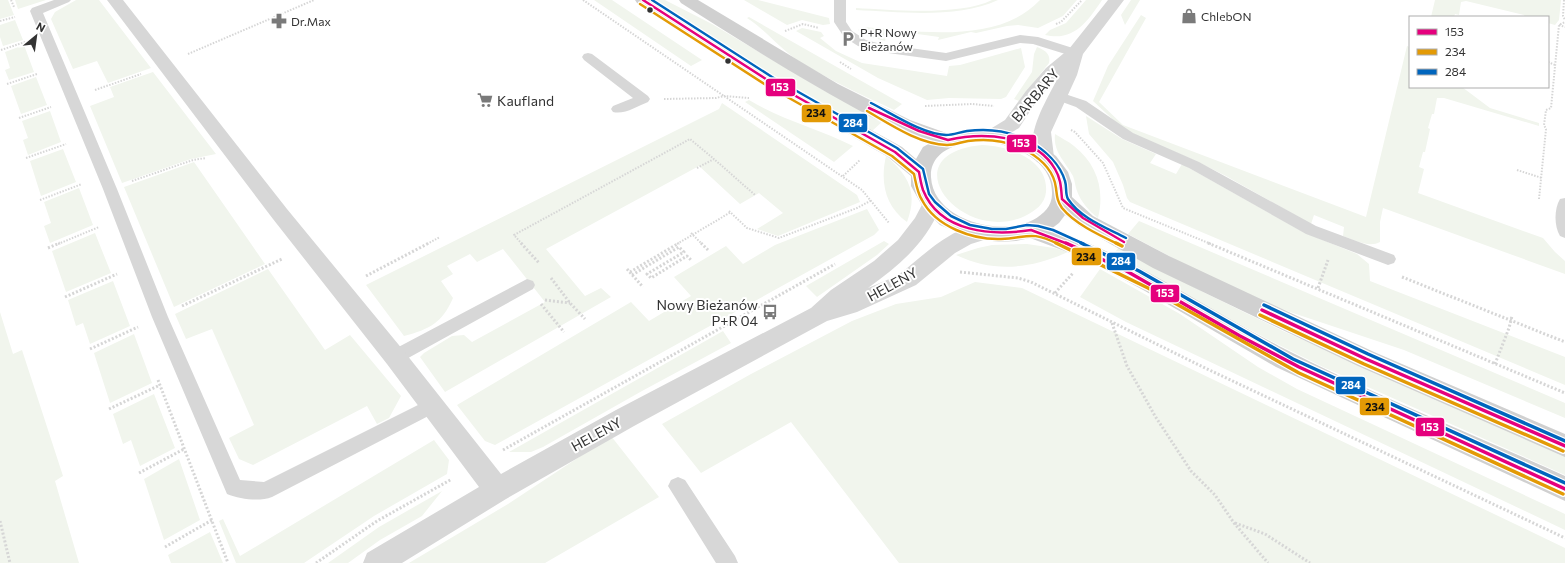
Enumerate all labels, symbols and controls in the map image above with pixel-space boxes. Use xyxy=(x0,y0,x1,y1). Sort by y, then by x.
unlabelled marker xyxy=(645,5,655,15)
shop icon: ChlebON xyxy=(1180,7,1198,25)
place label: ChlebON xyxy=(1201,9,1251,23)
pharmacy icon: Dr.Max xyxy=(270,12,288,30)
place label: Dr.Max xyxy=(291,14,332,28)
north arrow xyxy=(16,16,56,56)
legend xyxy=(1409,16,1549,88)
text: N xyxy=(34,19,48,35)
text: 153 xyxy=(1445,24,1464,38)
place label: P+R Nowy Bieżanów xyxy=(860,25,917,53)
parking icon: P+R Nowy Bieżanów xyxy=(839,30,857,48)
text: 234 xyxy=(1445,44,1466,58)
unlabelled marker xyxy=(723,56,733,66)
text: 284 xyxy=(1445,64,1466,78)
street label: BARBARY xyxy=(1008,65,1062,125)
line badge: 153 xyxy=(765,78,796,97)
text: 153 xyxy=(771,80,789,93)
supermarket icon: Kaufland xyxy=(476,91,494,109)
place label: Kaufland xyxy=(497,92,554,109)
line badge: 234 xyxy=(801,104,832,123)
text: 234 xyxy=(806,106,826,119)
line badge: 284 xyxy=(838,113,868,133)
text: 284 xyxy=(843,116,863,129)
line badge: 153 xyxy=(1006,134,1037,153)
text: 153 xyxy=(1012,136,1030,149)
line badge: 234 xyxy=(1071,247,1102,266)
text: 234 xyxy=(1076,250,1096,263)
line badge: 284 xyxy=(1106,252,1136,271)
text: 284 xyxy=(1111,254,1131,267)
street label: HELENY xyxy=(864,263,920,305)
line badge: 153 xyxy=(1150,284,1180,303)
text: 153 xyxy=(1156,286,1174,299)
place label: Nowy Bieżanów P+R 04 xyxy=(657,296,759,329)
bus stop icon: Nowy Bieżanów P+R 04 xyxy=(761,303,779,321)
line badge: 284 xyxy=(1335,376,1366,395)
text: 284 xyxy=(1341,378,1361,391)
line badge: 234 xyxy=(1359,397,1390,416)
text: 234 xyxy=(1365,400,1385,413)
street label: HELENY xyxy=(568,413,624,455)
line badge: 153 xyxy=(1415,417,1445,437)
text: 153 xyxy=(1421,420,1439,433)

